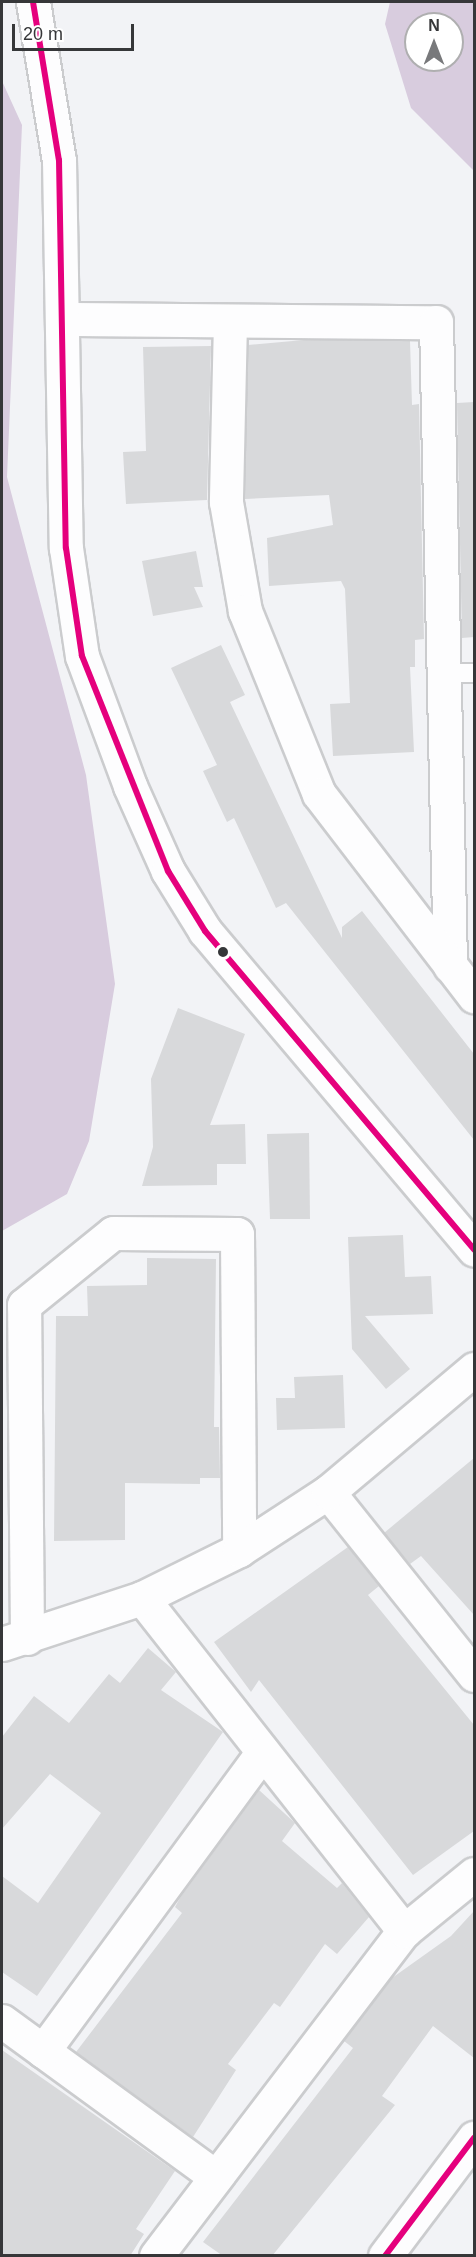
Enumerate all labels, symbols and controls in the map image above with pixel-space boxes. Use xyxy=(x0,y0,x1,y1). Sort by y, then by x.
scale bar xyxy=(15,12,136,50)
north arrow xyxy=(404,12,464,72)
text: N xyxy=(428,17,440,34)
text: 20 m xyxy=(23,24,63,44)
unlabelled marker xyxy=(217,946,229,958)

